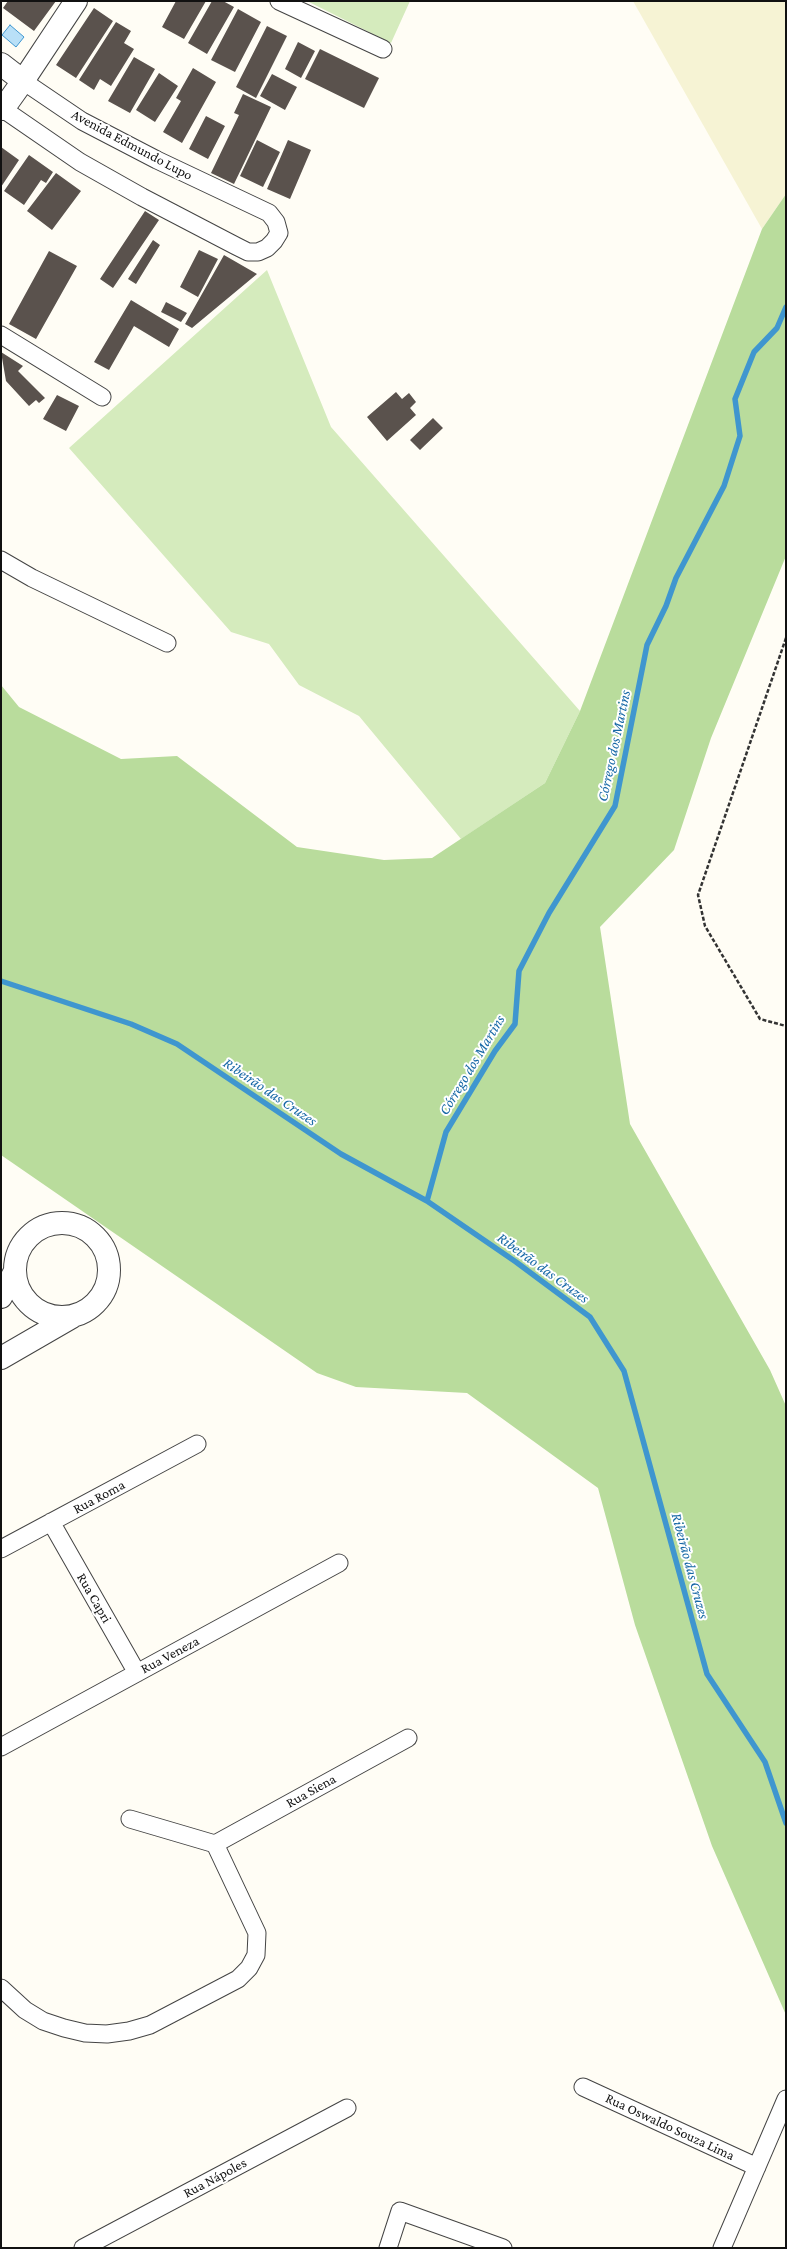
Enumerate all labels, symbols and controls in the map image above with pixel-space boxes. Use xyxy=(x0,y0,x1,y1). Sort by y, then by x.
street label: Avenida Edmundo Lupo xyxy=(69,106,195,184)
water label: Córrego dos Martins xyxy=(593,689,635,803)
water label: Córrego dos Martins xyxy=(435,1012,509,1118)
water label: Ribeirão das Cruzes xyxy=(220,1054,320,1130)
water label: Ribeirão das Cruzes xyxy=(494,1229,592,1307)
street label: Rua Roma xyxy=(70,1476,128,1518)
water label: Ribeirão das Cruzes xyxy=(667,1511,713,1621)
street label: Rua Capri xyxy=(73,1570,115,1626)
street label: Rua Veneza xyxy=(138,1633,202,1677)
street label: Rua Siena xyxy=(283,1770,339,1812)
street label: Rua Oswaldo Souza Lima xyxy=(603,2090,737,2164)
street label: Rua Nápoles xyxy=(180,2154,250,2202)

